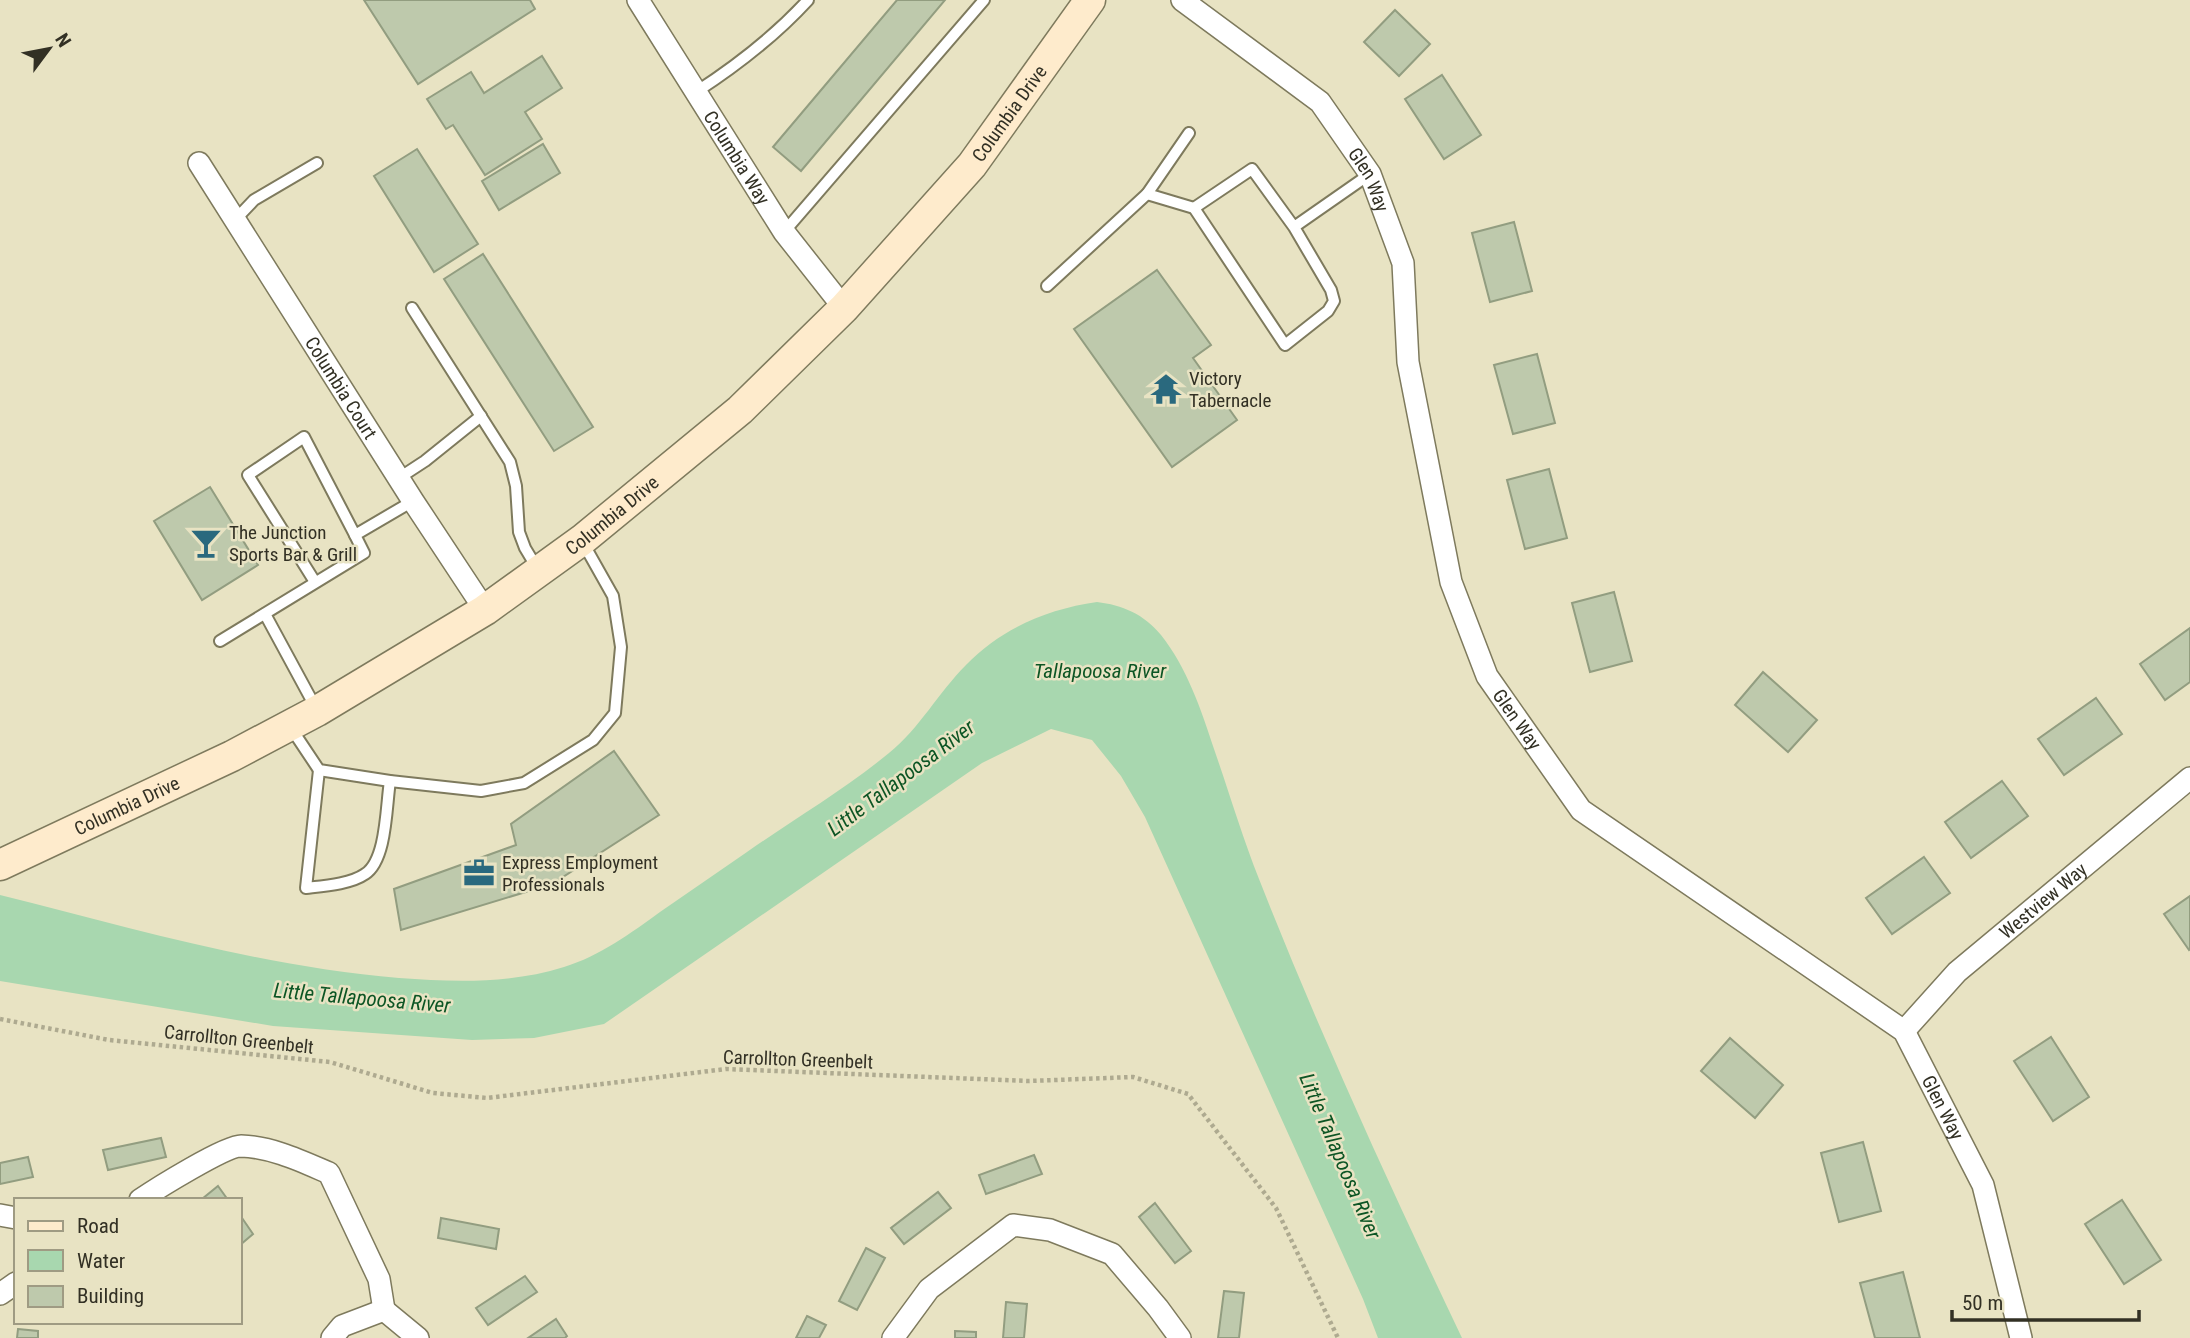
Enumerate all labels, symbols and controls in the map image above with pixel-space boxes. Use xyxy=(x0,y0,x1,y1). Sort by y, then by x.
north arrow xyxy=(14,14,84,84)
text: N xyxy=(50,29,76,51)
street label: Columbia Drive xyxy=(967,61,1052,166)
street label: Columbia Way xyxy=(699,106,775,209)
street label: Glen Way xyxy=(1343,143,1394,215)
street label: Columbia Court xyxy=(300,332,382,444)
place label: Victory Tabernacle xyxy=(1189,367,1271,412)
temple icon: Victory Tabernacle xyxy=(1149,372,1183,406)
street label: Columbia Drive xyxy=(561,471,663,560)
place label: The Junction Sports Bar & Grill xyxy=(229,521,357,566)
bar icon: The Junction Sports Bar & Grill xyxy=(189,526,223,560)
water label: Tallapoosa River xyxy=(1034,659,1167,683)
street label: Glen Way xyxy=(1488,685,1546,755)
water label: Little Tallapoosa River xyxy=(823,715,980,841)
street label: Columbia Drive xyxy=(71,771,183,840)
place label: Express Employment Professionals xyxy=(502,851,658,896)
office icon: Express Employment Professionals xyxy=(462,856,496,890)
street label: Westview Way xyxy=(1995,858,2092,944)
water label: Little Tallapoosa River xyxy=(273,978,452,1018)
street label: Carrollton Greenbelt xyxy=(163,1020,315,1059)
street label: Carrollton Greenbelt xyxy=(723,1045,873,1074)
water label: Little Tallapoosa River xyxy=(1294,1070,1386,1243)
street label: Glen Way xyxy=(1917,1072,1969,1144)
legend xyxy=(14,1198,242,1324)
text: Road xyxy=(77,1214,119,1238)
text: Water xyxy=(77,1249,125,1273)
scale bar xyxy=(1952,1278,2139,1322)
text: Building xyxy=(77,1284,144,1308)
text: 50 m xyxy=(1962,1291,2003,1315)

